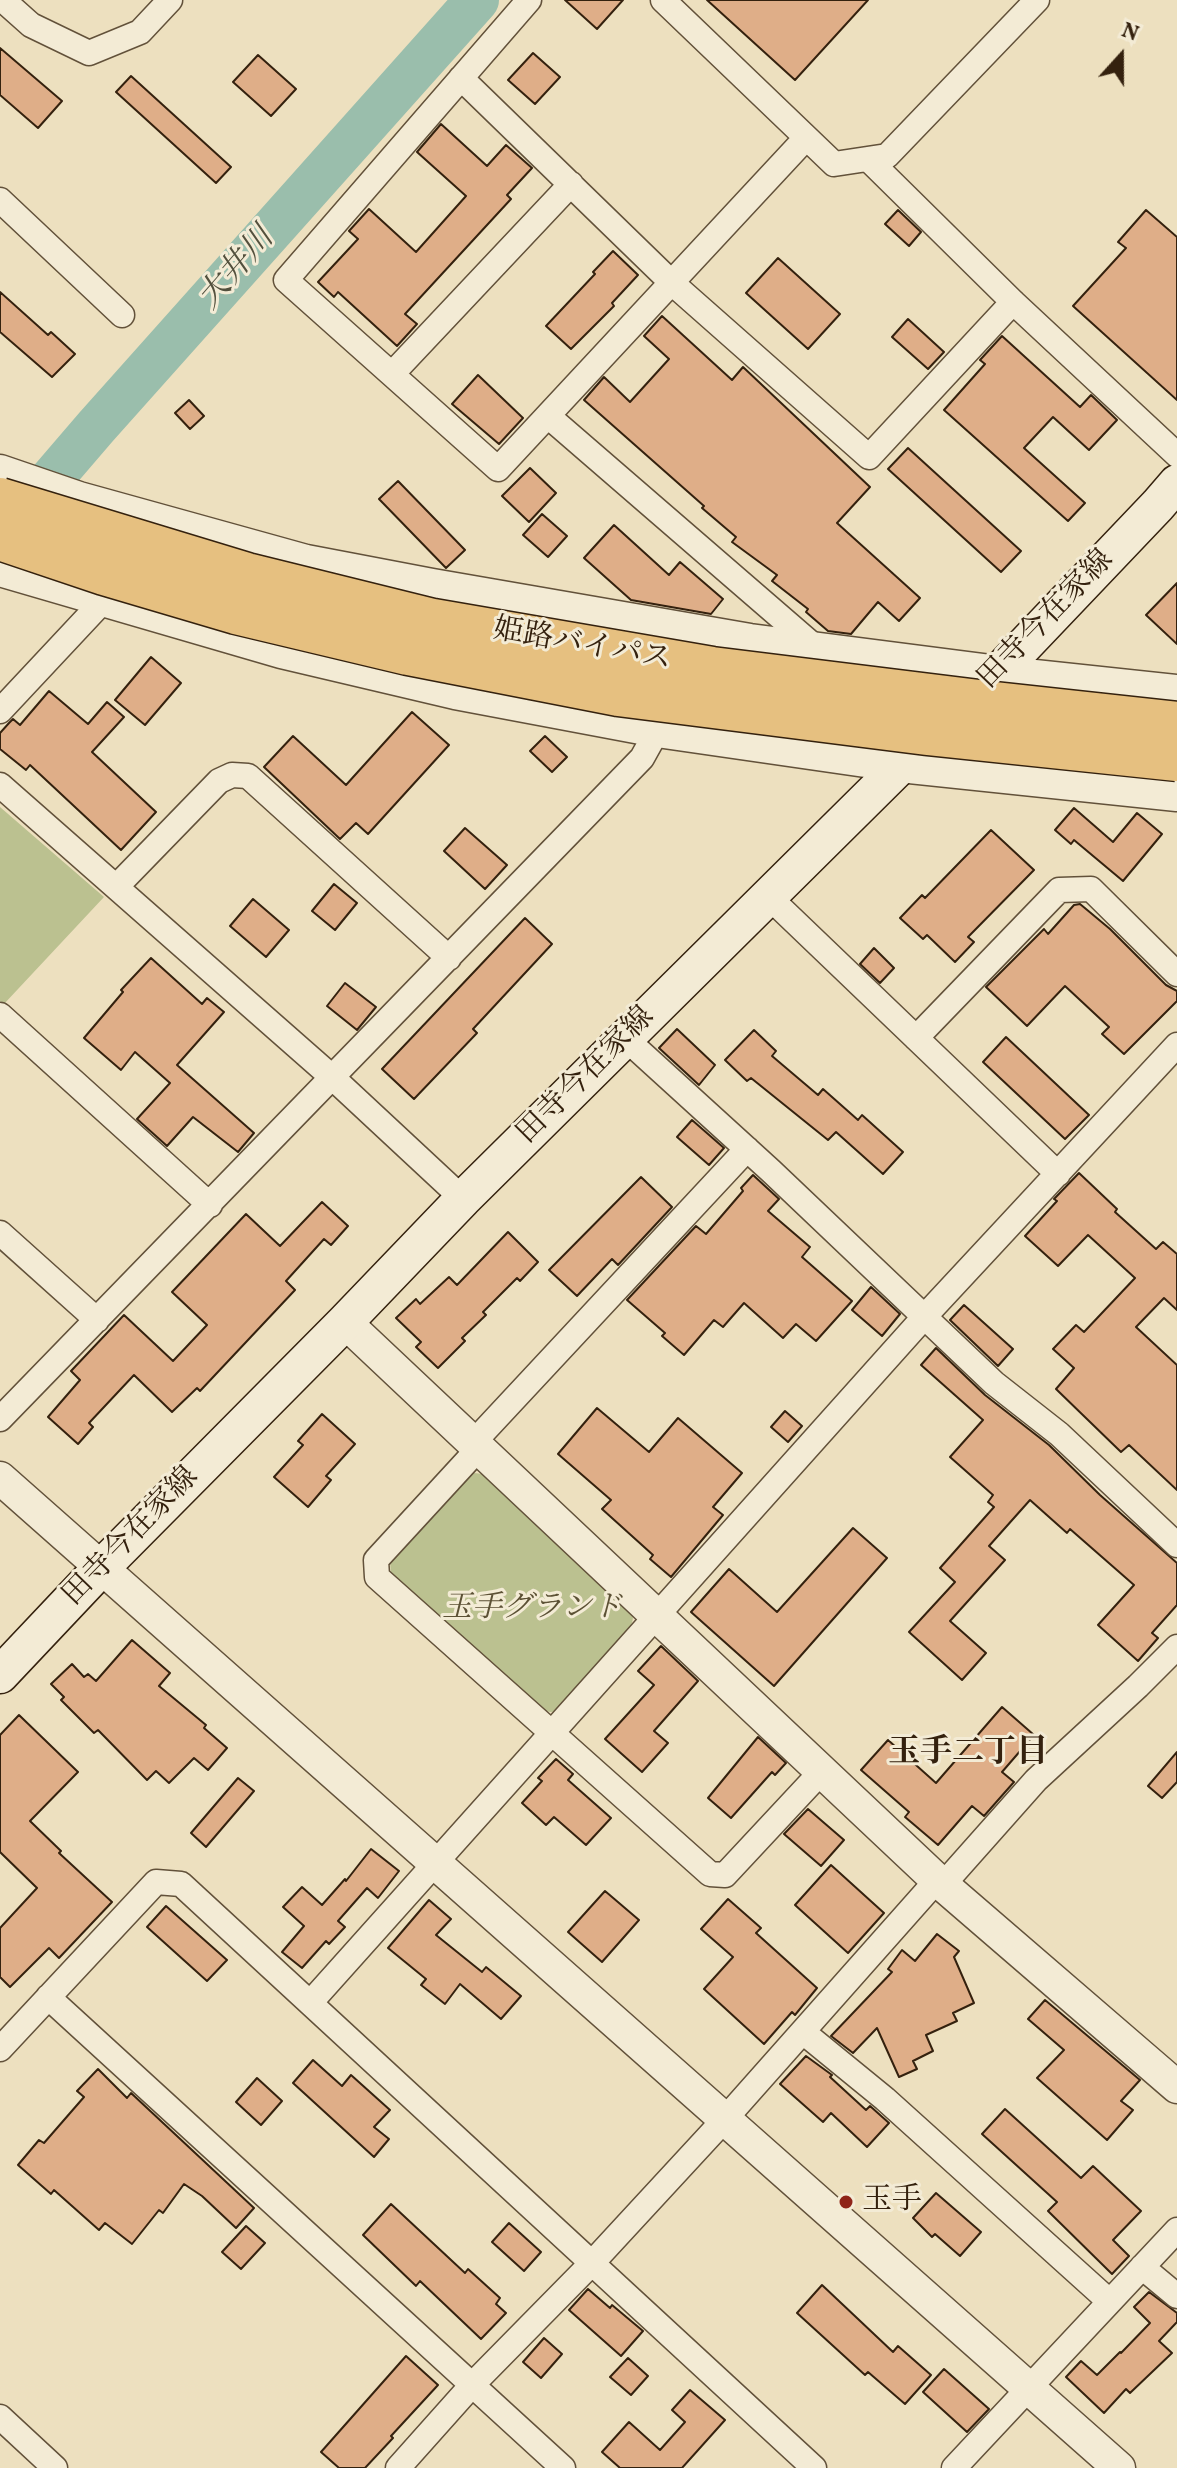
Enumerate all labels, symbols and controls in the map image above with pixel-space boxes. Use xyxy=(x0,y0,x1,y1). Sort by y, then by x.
north arrow xyxy=(1081,16,1161,96)
text: N xyxy=(1117,16,1143,50)
water label: 大井川 xyxy=(192,221,284,319)
street label: 田寺今在家線 xyxy=(972,544,1122,698)
street label: 姫路バイパス xyxy=(490,614,674,680)
street label: 田寺今在家線 xyxy=(511,1001,663,1153)
street label: 田寺今在家線 xyxy=(57,1461,207,1615)
park label: 玉手グランド xyxy=(442,1592,622,1628)
district label: 玉手二丁目 xyxy=(888,1736,1048,1774)
place label: 玉手 xyxy=(862,2184,922,2220)
marker: 玉手 xyxy=(837,2193,855,2211)

